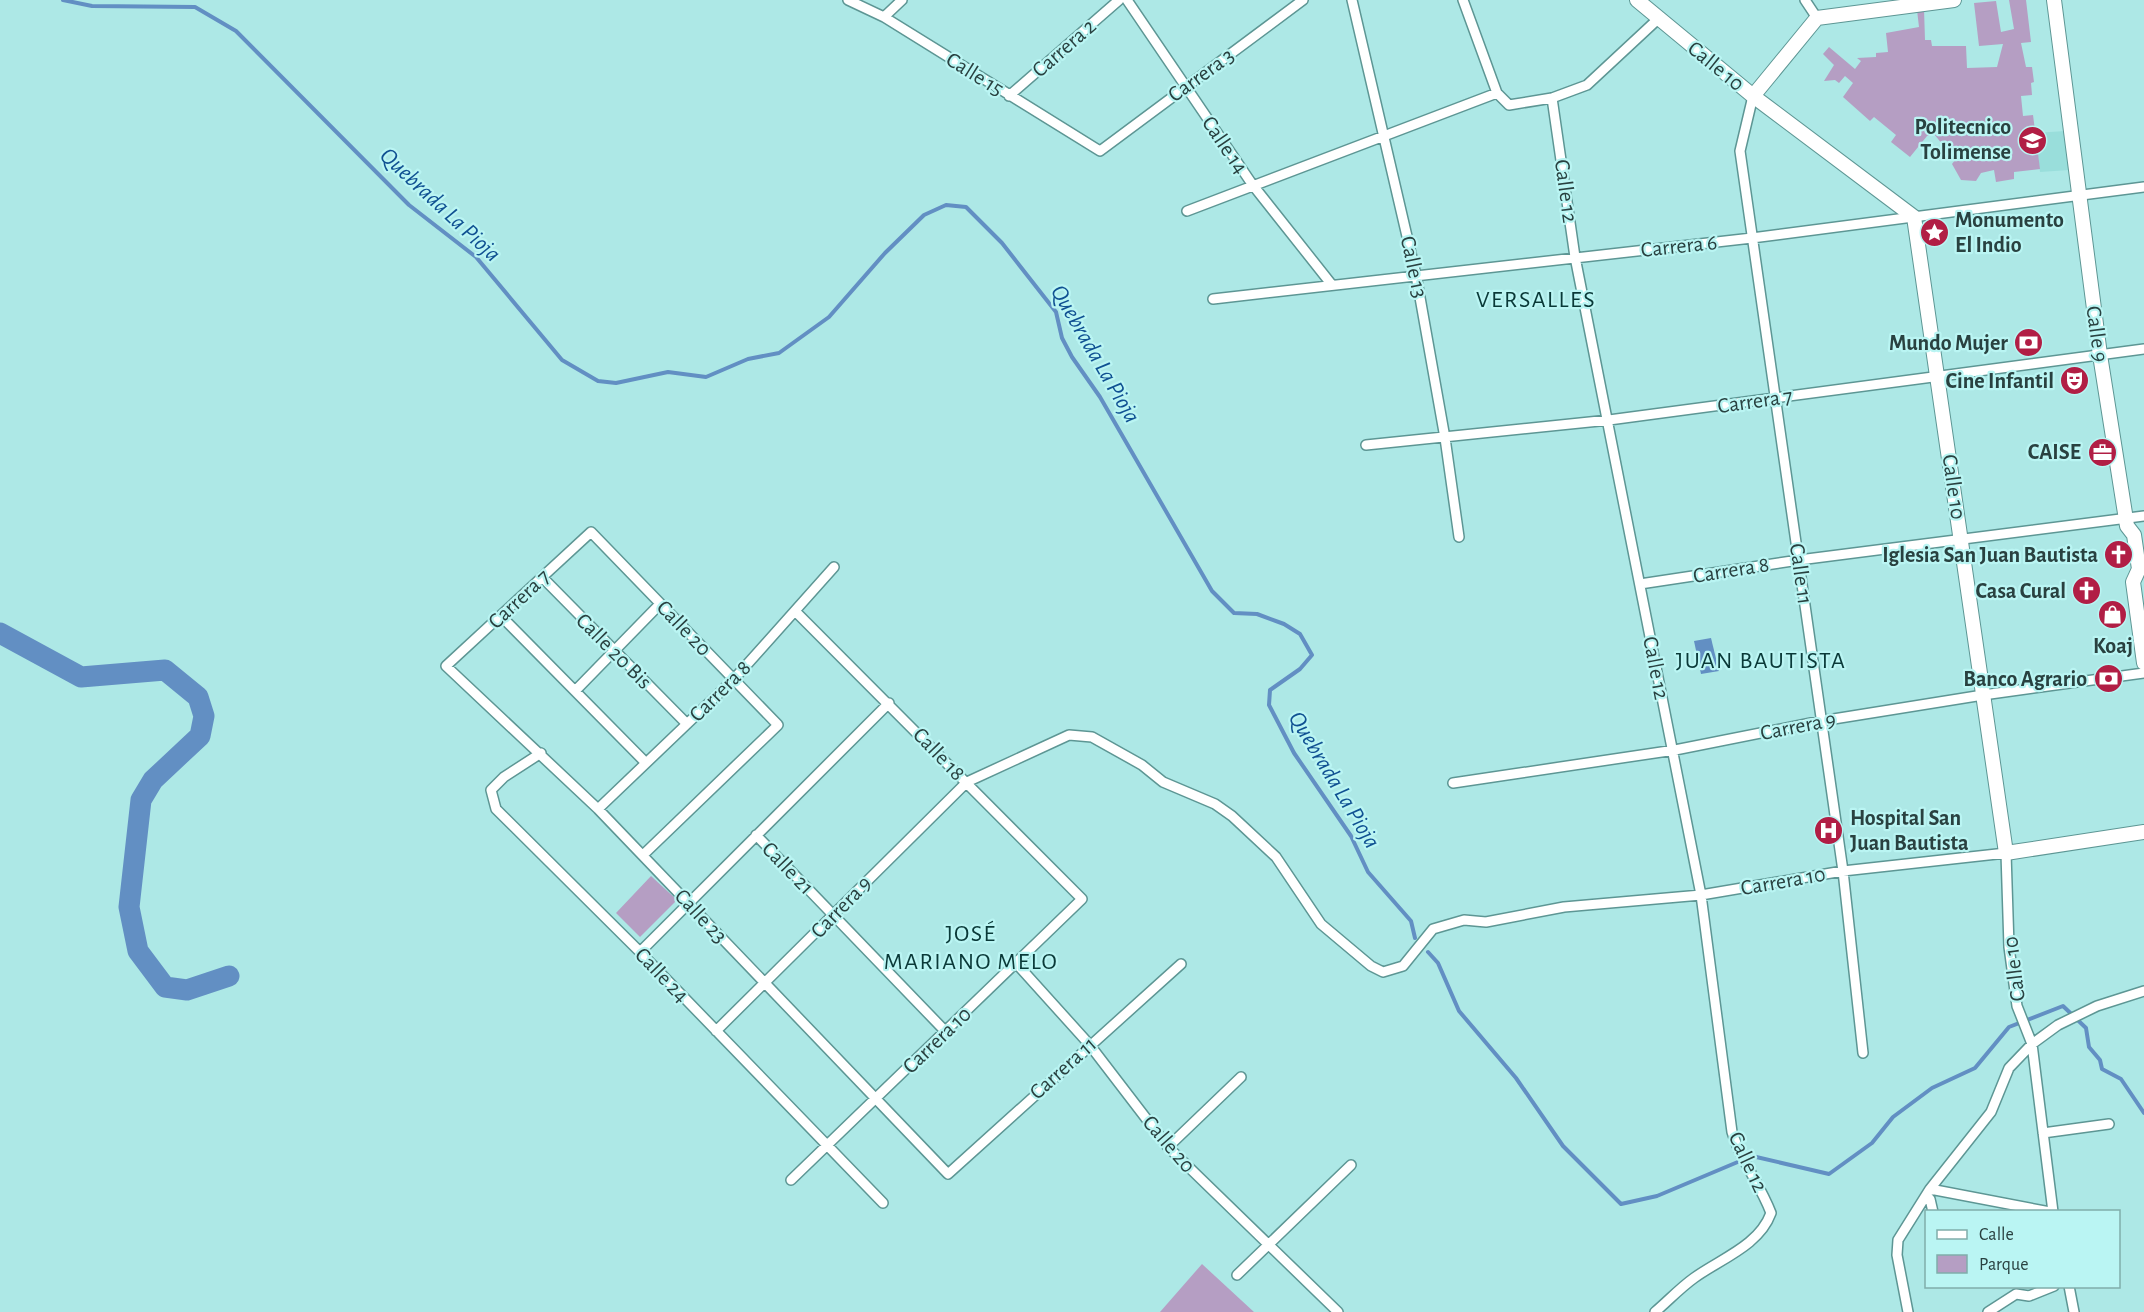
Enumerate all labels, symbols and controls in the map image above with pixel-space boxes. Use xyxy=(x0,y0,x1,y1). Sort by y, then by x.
street label: Carrera 2 xyxy=(1028,15,1100,81)
street label: Calle 10 xyxy=(1684,37,1748,95)
street label: Carrera 3 xyxy=(1164,44,1238,106)
street label: Calle 15 xyxy=(942,48,1008,100)
street label: Calle 14 xyxy=(1198,112,1252,178)
place label: Politecnico Tolimense xyxy=(1914,116,2011,163)
school or university icon: Politecnico Tolimense xyxy=(2016,124,2048,156)
water label: Quebrada La Pioja xyxy=(375,143,505,267)
street label: Calle 12 xyxy=(1551,158,1581,224)
place label: Monumento El Indio xyxy=(1955,209,2064,256)
place icon: Monumento El Indio xyxy=(1918,217,1950,249)
street label: Carrera 6 xyxy=(1640,231,1718,261)
street label: Calle 13 xyxy=(1397,234,1431,300)
water label: Quebrada La Pioja xyxy=(1046,281,1144,427)
district label: VERSALLES xyxy=(1476,288,1596,312)
street label: Calle 9 xyxy=(2082,304,2112,364)
bank icon: Mundo Mujer xyxy=(2013,327,2045,359)
place label: Mundo Mujer xyxy=(1889,332,2008,355)
theatre icon: Cine Infantil xyxy=(2059,365,2091,397)
place label: Cine Infantil xyxy=(1946,370,2054,392)
street label: Carrera 7 xyxy=(1716,385,1794,417)
office icon: CAISE xyxy=(2086,436,2118,468)
place label: CAISE xyxy=(2028,441,2081,463)
street label: Calle 10 xyxy=(1939,453,1969,521)
church icon: Iglesia San Juan Bautista xyxy=(2103,539,2135,571)
street label: Calle 11 xyxy=(1786,542,1816,606)
place label: Iglesia San Juan Bautista xyxy=(1882,544,2098,566)
street label: Carrera 8 xyxy=(1691,553,1771,587)
street label: Carrera 7 xyxy=(484,565,554,633)
church icon: Casa Cural xyxy=(2071,575,2103,607)
place label: Casa Cural xyxy=(1975,580,2066,602)
street label: Calle 20 xyxy=(653,596,715,660)
shop icon: Koaj xyxy=(2097,598,2129,630)
street label: Calle 20 Bis xyxy=(572,609,656,693)
street label: Calle 12 xyxy=(1639,635,1673,701)
place label: Koaj xyxy=(2093,635,2133,658)
district label: JUAN BAUTISTA xyxy=(1676,649,1846,673)
street label: Carrera 8 xyxy=(685,656,755,726)
bank icon: Banco Agrario xyxy=(2092,663,2124,695)
place label: Banco Agrario xyxy=(1963,668,2087,690)
water label: Quebrada La Pioja xyxy=(1284,707,1384,853)
street label: Carrera 9 xyxy=(1758,708,1838,744)
street label: Calle 18 xyxy=(909,723,969,785)
place label: Hospital San Juan Bautista xyxy=(1850,807,1969,854)
hospital icon: Hospital San Juan Bautista xyxy=(1813,815,1845,847)
street label: Calle 21 xyxy=(758,837,818,899)
street label: Carrera 10 xyxy=(1739,863,1827,899)
street label: Carrera 9 xyxy=(806,872,876,942)
street label: Calle 23 xyxy=(671,885,731,947)
district label: JOSÉ MARIANO MELO xyxy=(884,920,1058,974)
street label: Calle 10 xyxy=(1999,935,2029,1003)
street label: Calle 24 xyxy=(631,943,693,1007)
street label: Carrera 10 xyxy=(899,1002,975,1078)
street label: Carrera 11 xyxy=(1025,1033,1101,1103)
street label: Calle 20 xyxy=(1138,1111,1200,1177)
street label: Calle 12 xyxy=(1725,1128,1771,1196)
legend xyxy=(1925,1210,2120,1288)
text: Calle xyxy=(1979,1226,2014,1244)
text: Parque xyxy=(1979,1256,2028,1274)

